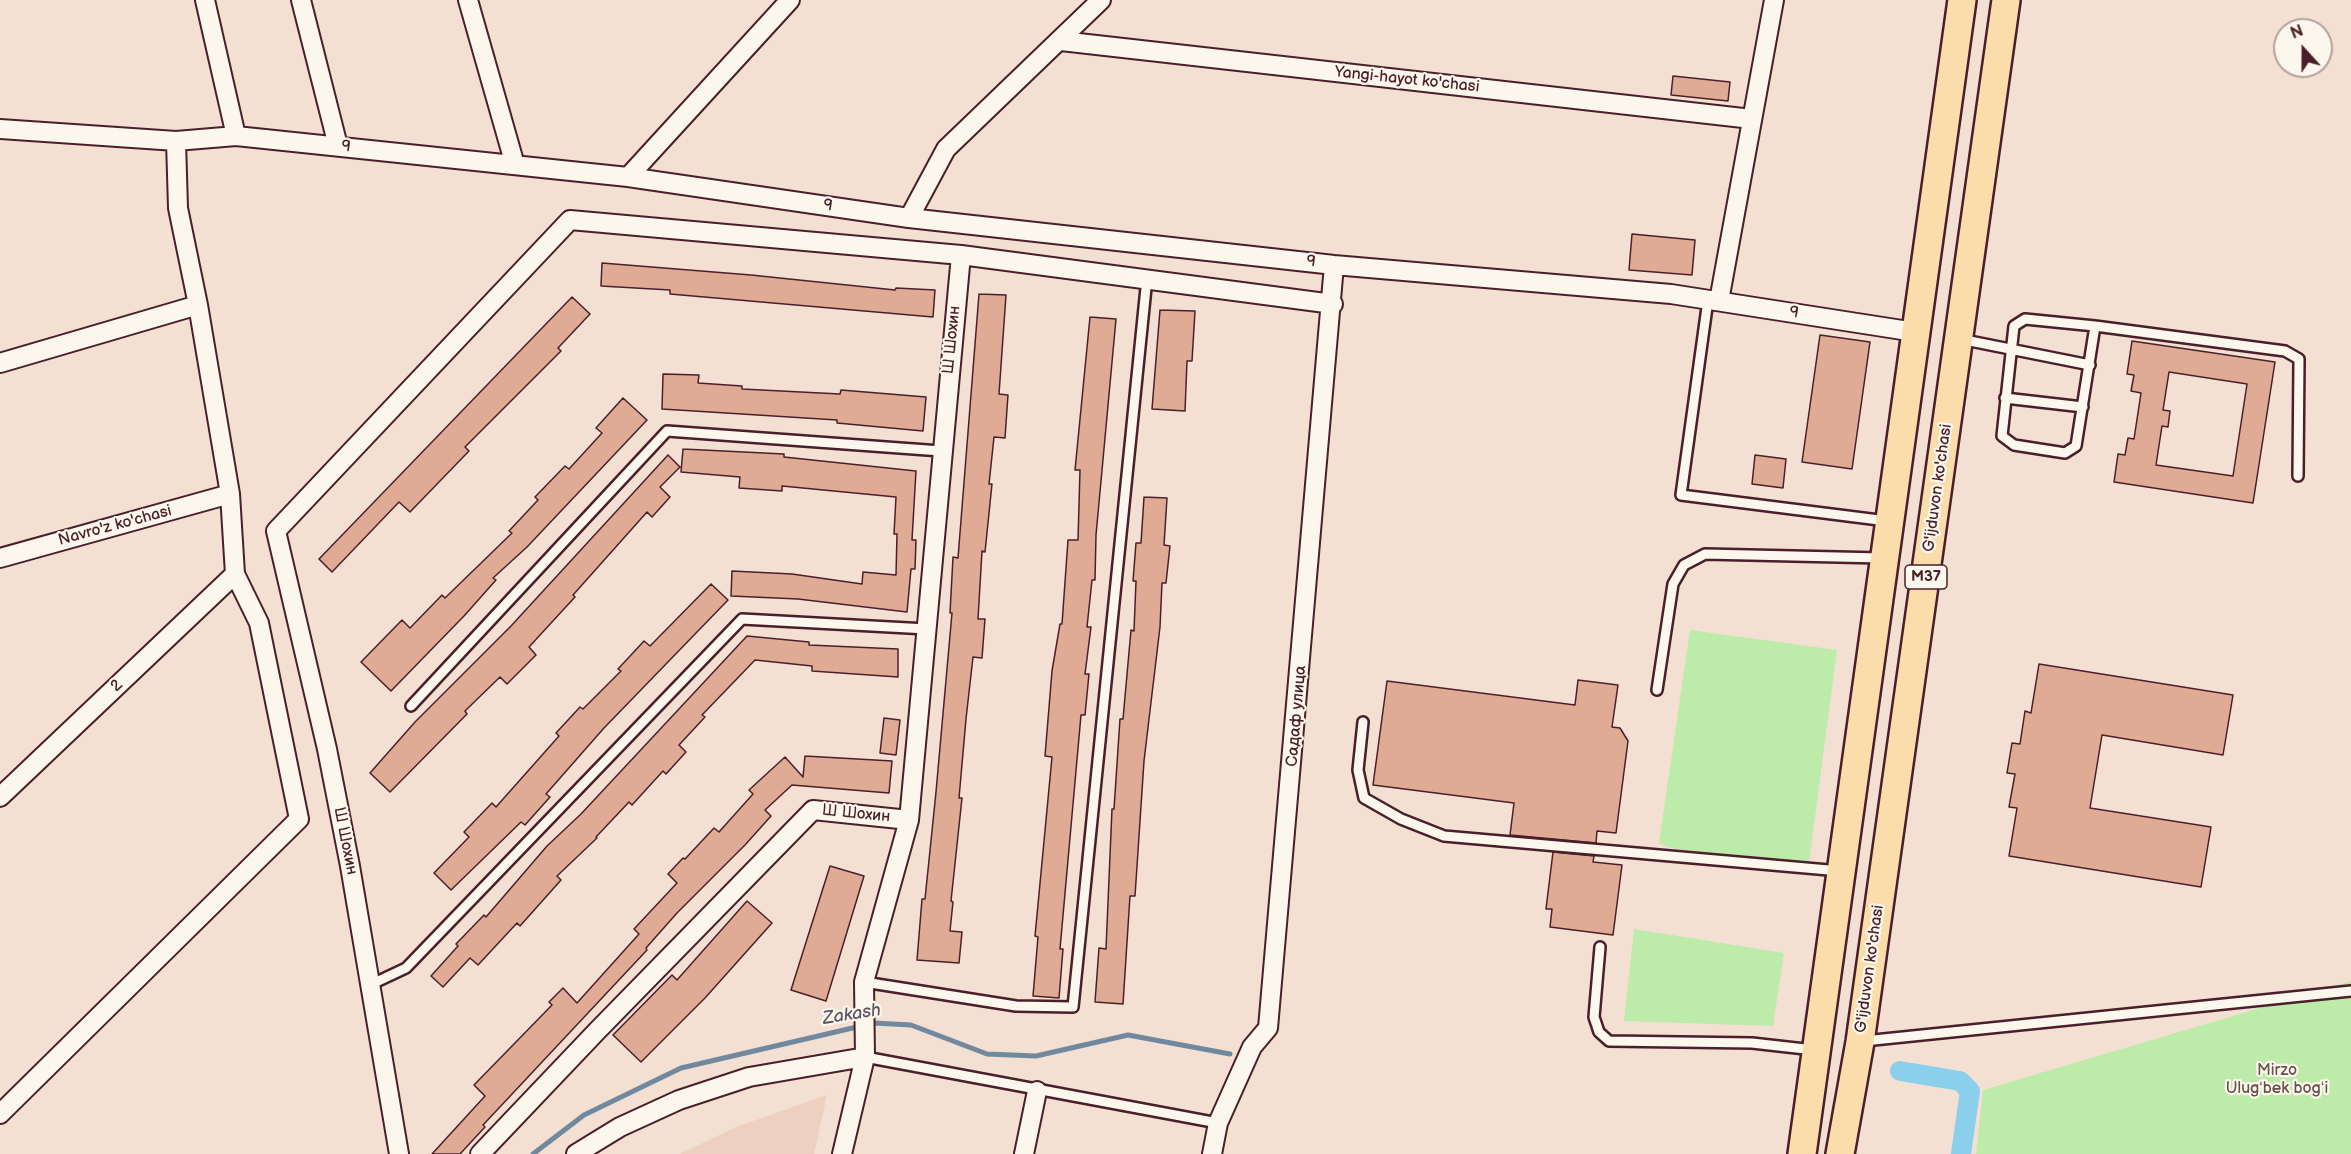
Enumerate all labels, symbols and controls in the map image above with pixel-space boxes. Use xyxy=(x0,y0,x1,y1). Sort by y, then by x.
north arrow xyxy=(2273,18,2333,78)
text: N xyxy=(2288,22,2306,44)
street label: Yangi-hayot ko'chasi xyxy=(1334,63,1480,97)
street label: 9 xyxy=(340,137,352,157)
street label: 9 xyxy=(822,196,834,216)
street label: 9 xyxy=(1305,252,1317,272)
street label: 9 xyxy=(1788,303,1800,323)
street label: Ш Шохин xyxy=(939,305,965,375)
street label: G'ijduvon ko'chasi xyxy=(1920,423,1956,553)
street label: Navro'z ko'chasi xyxy=(56,502,174,550)
road number: M37 xyxy=(1905,565,1947,589)
street label: Садаф улица xyxy=(1283,665,1311,767)
street label: 2 xyxy=(107,676,127,696)
street label: Ш Шохин xyxy=(821,801,891,827)
street label: Ш Шохин xyxy=(329,805,361,877)
street label: G'ijduvon ko'chasi xyxy=(1852,904,1888,1034)
water label: Zakash xyxy=(821,1000,883,1030)
park label: Mirzo Ulugʻbek bogʻi xyxy=(2226,1061,2328,1099)

